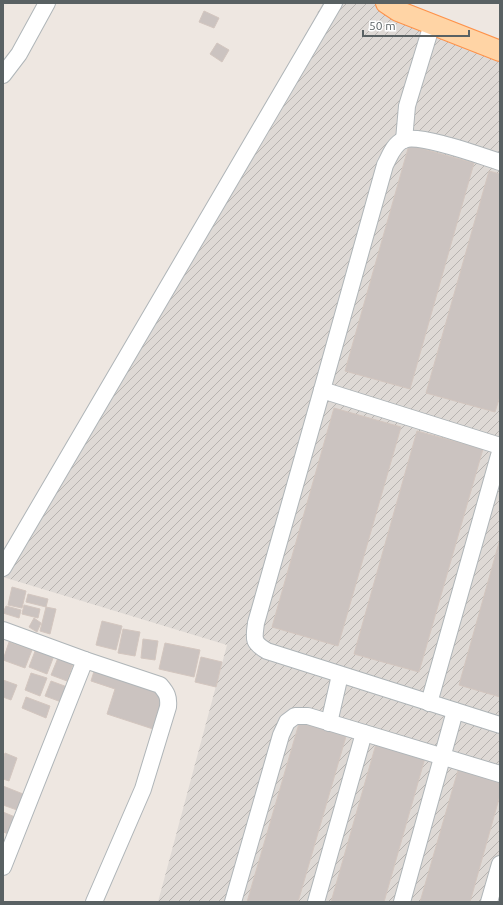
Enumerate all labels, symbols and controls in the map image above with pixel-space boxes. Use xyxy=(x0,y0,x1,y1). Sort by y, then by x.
scale bar xyxy=(363,12,469,38)
text: 50 m xyxy=(369,19,396,32)

